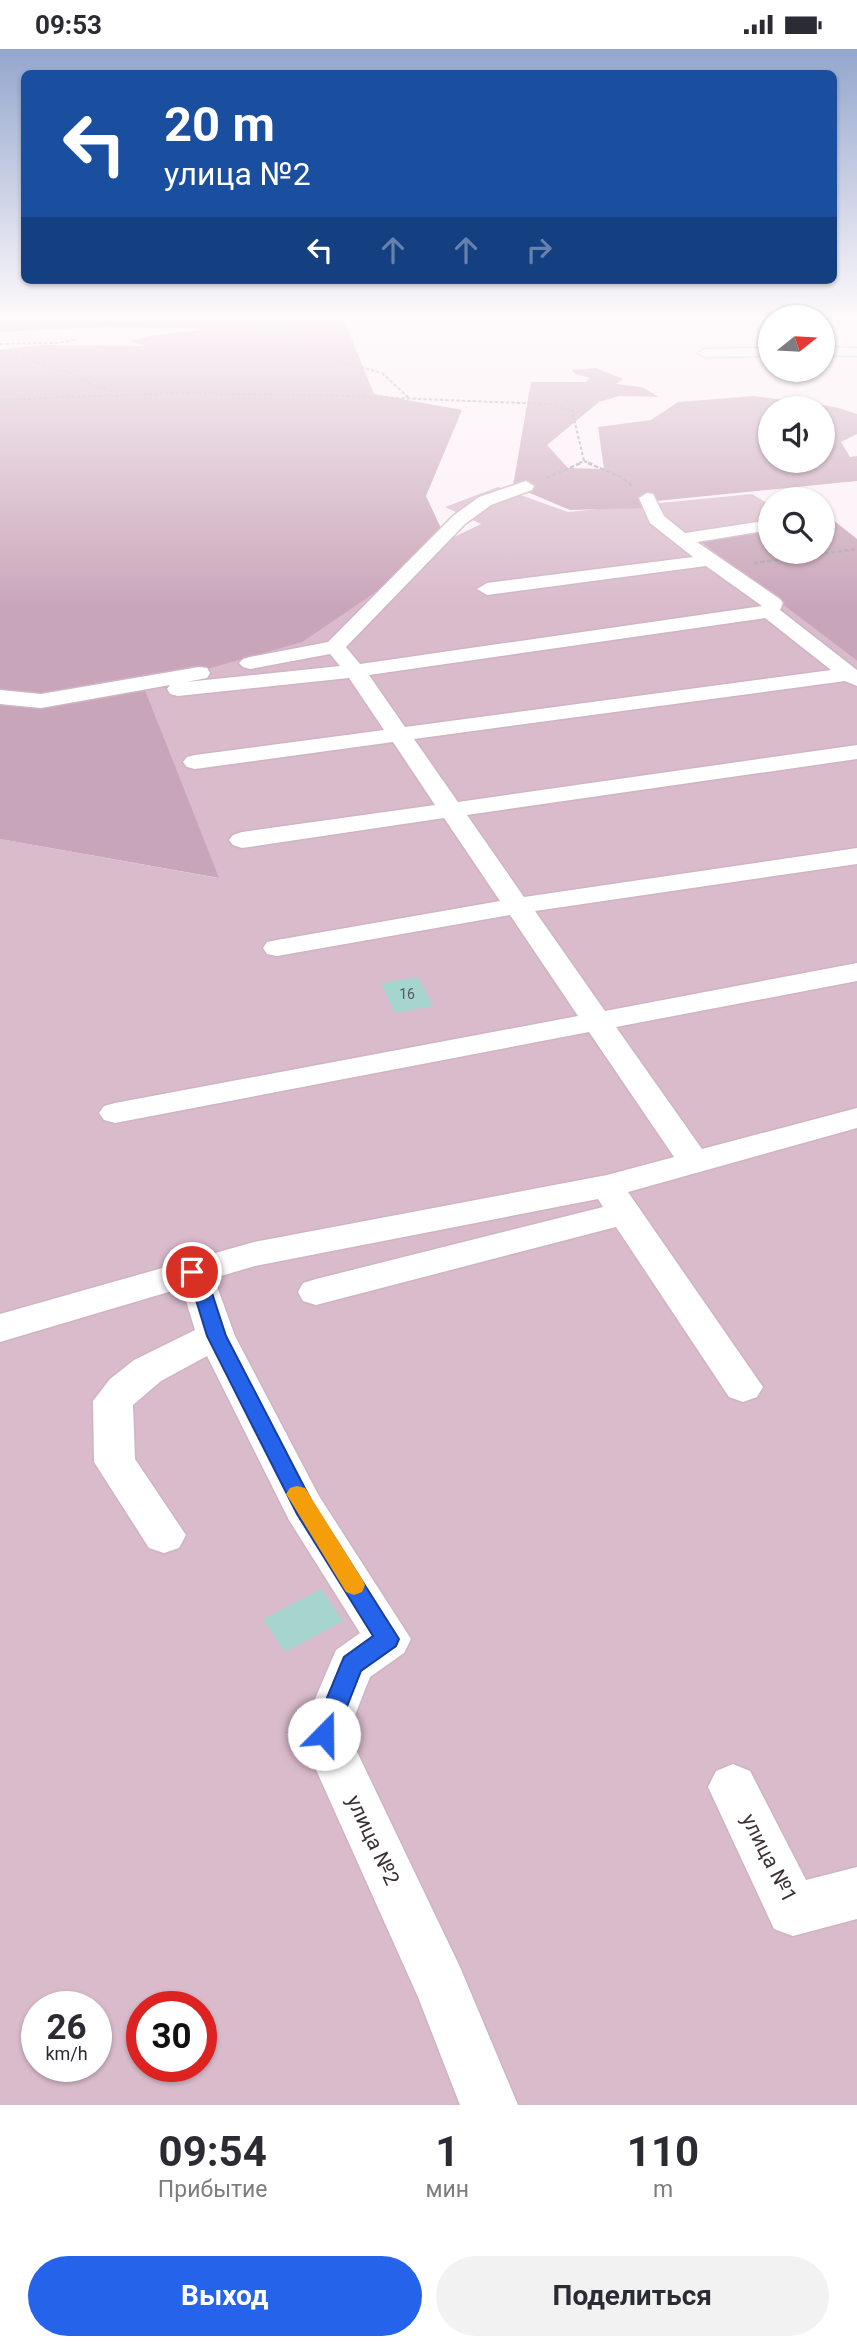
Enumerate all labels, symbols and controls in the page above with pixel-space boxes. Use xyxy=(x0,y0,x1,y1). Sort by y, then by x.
text: 09:53 xyxy=(35,10,102,40)
text: 20 m xyxy=(164,96,275,153)
icon: left xyxy=(49,98,140,189)
text: улица №2 xyxy=(164,155,311,193)
icon: left xyxy=(301,231,339,269)
icon: ahead xyxy=(374,231,412,269)
icon: ahead xyxy=(447,231,485,269)
icon: right xyxy=(520,231,558,269)
north arrow xyxy=(758,305,835,381)
map controls xyxy=(758,305,835,564)
button: sound xyxy=(758,396,835,473)
button: search xyxy=(758,487,835,564)
house number: 16 xyxy=(399,986,415,1002)
pin xyxy=(162,1242,222,1302)
icon: arrive xyxy=(173,1253,211,1291)
position arrow xyxy=(287,1697,361,1771)
street label: улица №2 xyxy=(342,1791,404,1889)
street label: улица №1 xyxy=(736,1810,802,1906)
speed limit sign: 30 xyxy=(126,1991,217,2082)
text: 26 xyxy=(46,2007,87,2048)
text: km/h xyxy=(45,2043,88,2064)
text: 09:54 xyxy=(159,2127,267,2176)
text: 1 xyxy=(435,2127,459,2176)
text: 110 xyxy=(627,2127,699,2176)
text: Прибытие xyxy=(158,2176,268,2203)
text: мин xyxy=(425,2176,469,2203)
text: m xyxy=(653,2176,673,2203)
button: Выход xyxy=(28,2256,422,2336)
button: Поделиться xyxy=(436,2256,829,2336)

